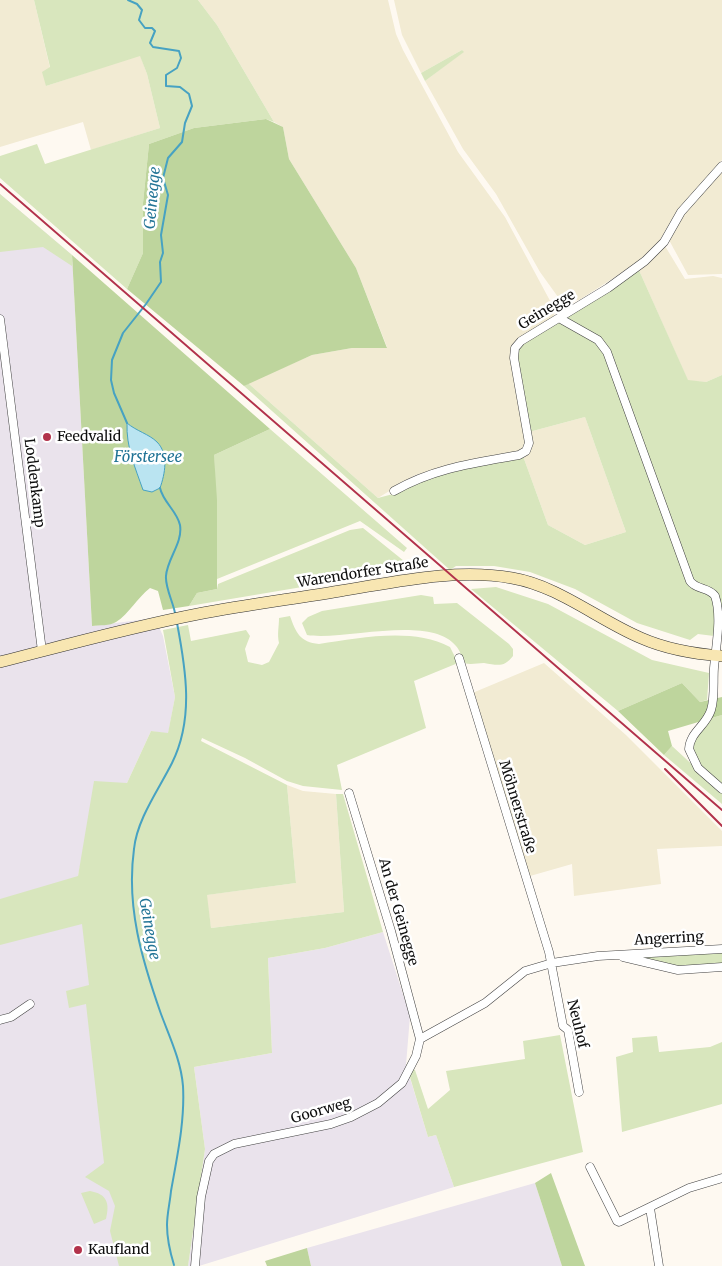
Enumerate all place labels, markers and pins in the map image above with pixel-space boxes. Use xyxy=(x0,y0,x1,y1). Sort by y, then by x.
place label: Feedvalid xyxy=(57,429,121,445)
marker: Feedvalid xyxy=(41,431,53,443)
place label: Kaufland xyxy=(88,1242,149,1258)
marker: Kaufland xyxy=(72,1244,84,1256)

